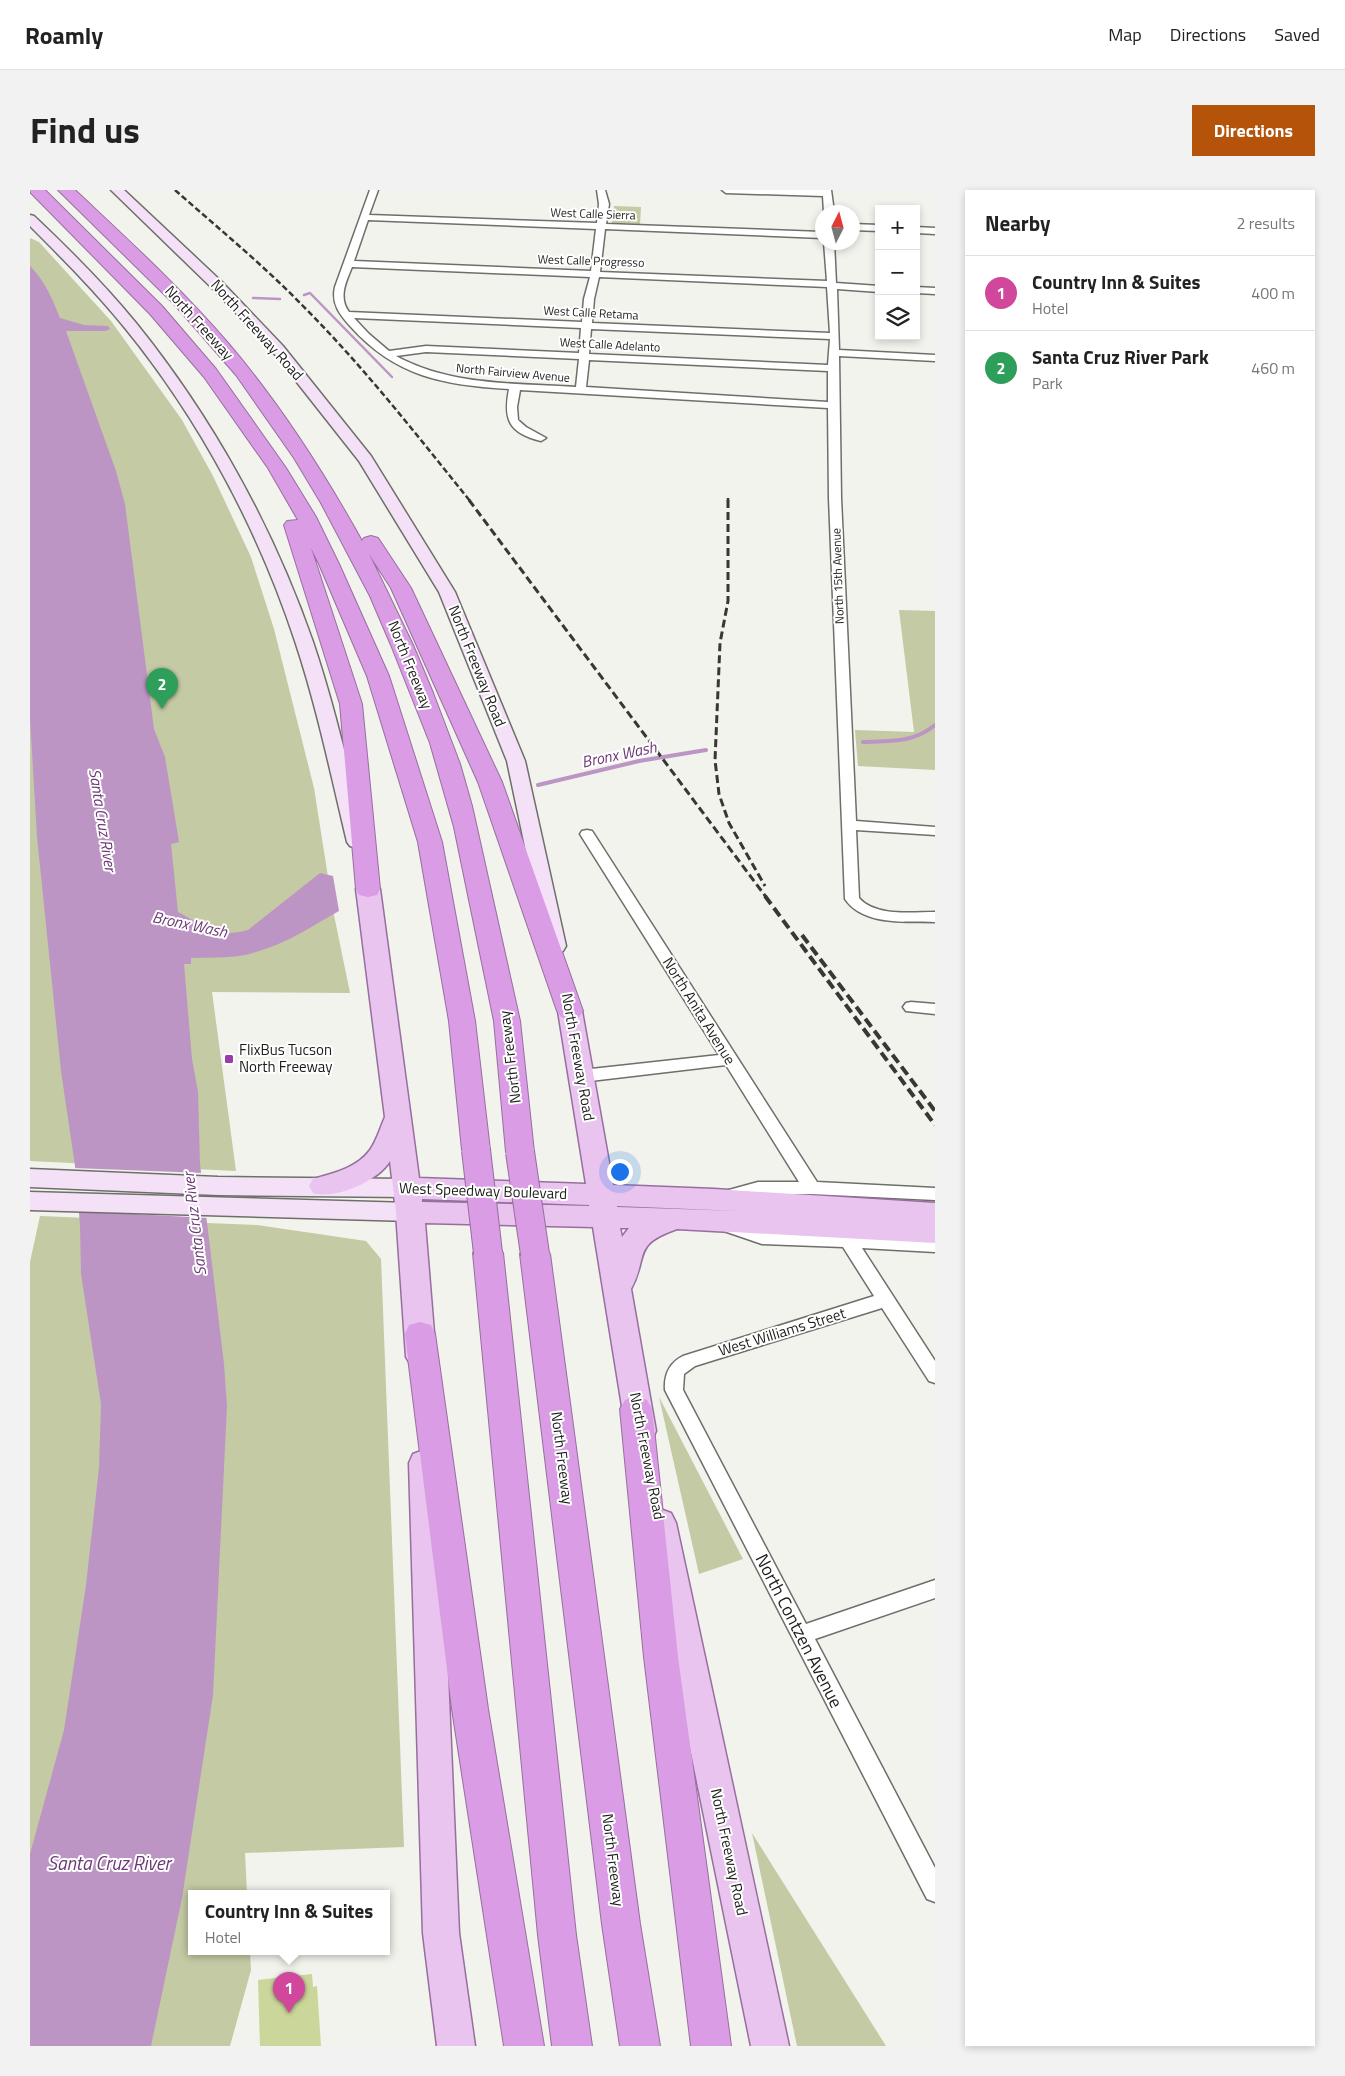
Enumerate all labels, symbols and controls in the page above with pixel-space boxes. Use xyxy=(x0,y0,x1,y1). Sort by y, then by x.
text: Roamly xyxy=(25,17,103,53)
text: Map xyxy=(1108,21,1142,48)
text: Directions xyxy=(1170,21,1246,48)
text: Saved xyxy=(1274,21,1320,48)
text: Find us xyxy=(30,103,140,157)
button: Directions xyxy=(1192,105,1315,156)
street label: West Calle Sierra xyxy=(550,203,636,224)
north arrow xyxy=(815,205,860,250)
map controls xyxy=(875,205,920,340)
button: + xyxy=(875,205,920,250)
text: Nearby xyxy=(985,207,1050,239)
text: 2 results xyxy=(1236,211,1295,235)
street label: West Calle Progresso xyxy=(537,249,645,272)
button: − xyxy=(875,250,920,295)
text: Country Inn & Suites xyxy=(1032,267,1200,296)
street label: North Freeway Road xyxy=(206,274,309,385)
street label: North Freeway xyxy=(160,280,239,365)
text: 1 xyxy=(997,281,1005,305)
text: 400 m xyxy=(1251,281,1295,305)
button: layers xyxy=(875,295,920,340)
text: Hotel xyxy=(1032,296,1069,320)
street label: West Calle Retama xyxy=(543,301,639,324)
street label: West Calle Adelanto xyxy=(559,332,661,357)
text: Santa Cruz River Park xyxy=(1032,342,1209,371)
text: 2 xyxy=(997,356,1005,380)
text: 460 m xyxy=(1251,356,1295,380)
street label: North Fairview Avenue xyxy=(455,358,571,387)
text: Park xyxy=(1032,371,1063,395)
street label: North 15th Avenue xyxy=(826,528,849,624)
street label: North Freeway Road xyxy=(443,602,512,730)
street label: North Freeway xyxy=(382,617,439,712)
pin: 2 xyxy=(146,668,178,709)
water label: Bronx Wash xyxy=(579,734,660,774)
water label: Santa Cruz River xyxy=(83,767,123,875)
water label: Bronx Wash xyxy=(150,904,231,944)
street label: North Anita Avenue xyxy=(657,952,742,1069)
street label: North Freeway Road xyxy=(556,991,601,1123)
street label: North Freeway xyxy=(492,1009,527,1105)
place label: FlixBus Tucson North Freeway xyxy=(239,1038,333,1078)
marker: FlixBus Tucson North Freeway xyxy=(223,1053,235,1065)
your location xyxy=(607,1159,633,1185)
water label: Santa Cruz River xyxy=(176,1169,212,1277)
street label: West Speedway Boulevard xyxy=(399,1176,567,1205)
street label: West Williams Street xyxy=(715,1301,849,1362)
street label: North Freeway Road xyxy=(624,1390,671,1522)
street label: North Freeway xyxy=(545,1410,580,1506)
street label: North Contzen Avenue xyxy=(749,1549,850,1713)
street label: North Freeway Road xyxy=(705,1786,754,1918)
street label: North Freeway xyxy=(596,1812,631,1908)
water label: Santa Cruz River xyxy=(47,1848,173,1877)
popup xyxy=(188,1890,390,1955)
text: Country Inn & Suites xyxy=(205,1896,373,1925)
text: Hotel xyxy=(205,1925,241,1949)
pin: 1 xyxy=(273,1972,305,2013)

